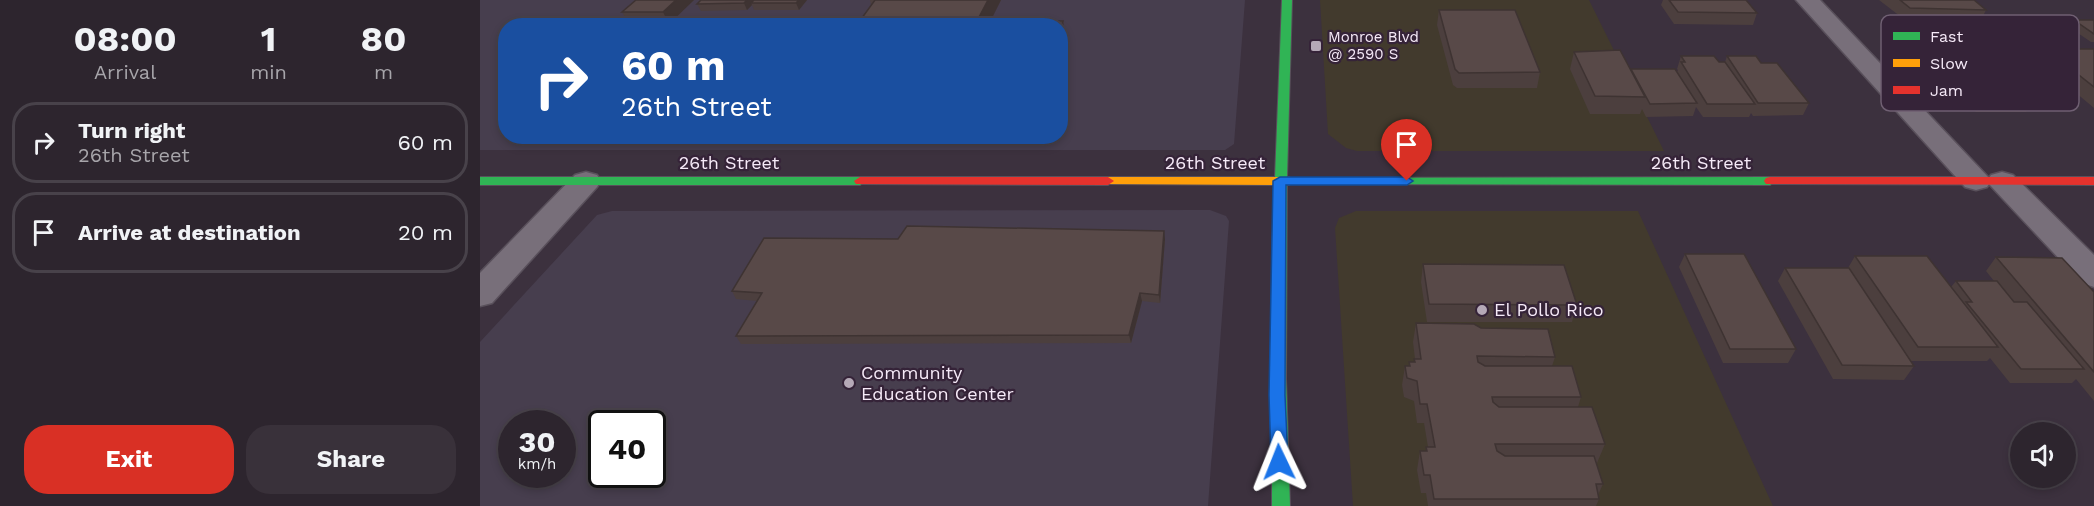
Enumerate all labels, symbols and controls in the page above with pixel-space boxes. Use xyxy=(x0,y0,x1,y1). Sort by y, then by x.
legend xyxy=(1881,15,2079,111)
text: 08:00 xyxy=(74,18,177,60)
text: 1 xyxy=(261,18,276,60)
text: 80 xyxy=(361,18,406,60)
text: Fast xyxy=(1930,27,1963,46)
place label: Monroe Blvd @ 2590 S xyxy=(1328,28,1419,63)
marker: Monroe Blvd @ 2590 S xyxy=(1309,39,1323,53)
text: 60 m xyxy=(621,41,725,90)
icon: right xyxy=(522,42,600,120)
text: Slow xyxy=(1930,54,1968,73)
text: Arrival xyxy=(94,60,156,84)
text: min xyxy=(250,60,287,84)
text: m xyxy=(374,60,393,84)
text: Jam xyxy=(1930,81,1963,100)
text: 26th Street xyxy=(621,91,772,123)
text: Turn right xyxy=(78,118,185,143)
pin xyxy=(1381,119,1432,181)
icon: right xyxy=(27,126,60,159)
icon: arrive xyxy=(1390,128,1423,161)
text: 60 m xyxy=(397,130,453,155)
text: 26th Street xyxy=(78,143,190,167)
street label: 26th Street xyxy=(679,152,780,173)
street label: 26th Street xyxy=(1165,152,1266,173)
street label: 26th Street xyxy=(1651,152,1752,173)
icon: arrive xyxy=(27,216,60,249)
text: Arrive at destination xyxy=(78,220,301,245)
text: 20 m xyxy=(398,220,453,245)
place label: El Pollo Rico xyxy=(1494,299,1604,320)
marker: El Pollo Rico xyxy=(1475,303,1489,317)
place label: Community Education Center xyxy=(861,362,1014,404)
marker: Community Education Center xyxy=(842,376,856,390)
speed limit sign: 40 xyxy=(588,410,666,488)
map controls xyxy=(2010,422,2076,488)
button: sound xyxy=(2010,422,2076,488)
text: 30 xyxy=(518,424,556,459)
button: Exit xyxy=(24,425,234,494)
button: Share xyxy=(246,425,456,494)
position arrow xyxy=(1247,430,1311,494)
text: km/h xyxy=(518,455,556,473)

